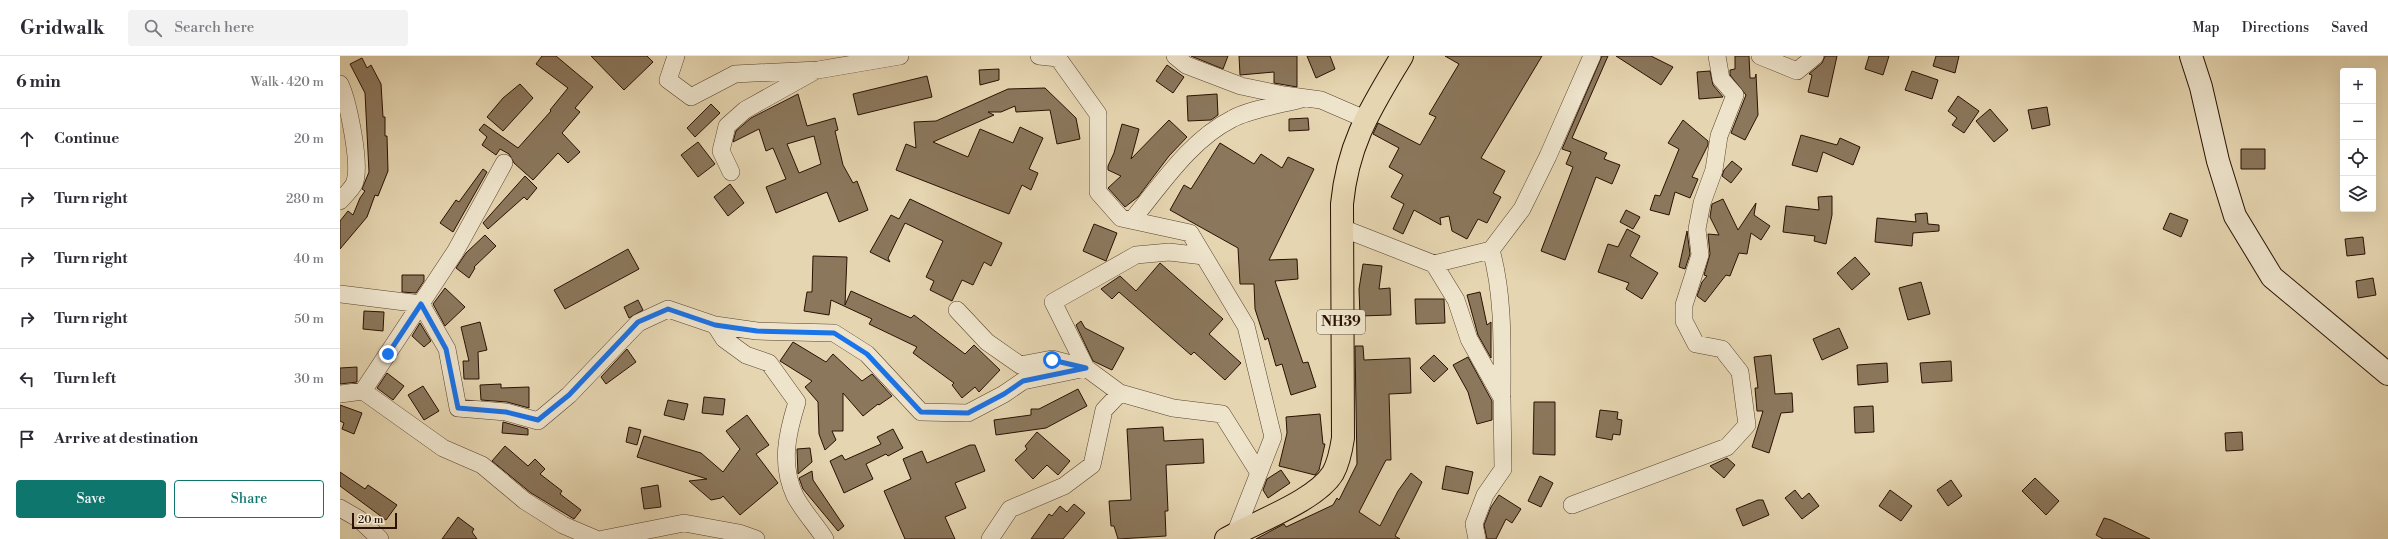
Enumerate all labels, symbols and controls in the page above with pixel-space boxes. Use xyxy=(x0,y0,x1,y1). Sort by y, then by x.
search box xyxy=(128,10,408,46)
text: Gridwalk xyxy=(20,16,104,40)
icon: search xyxy=(142,17,164,39)
text: Search here xyxy=(174,18,254,37)
text: Map xyxy=(2192,19,2220,37)
text: Directions xyxy=(2242,19,2309,37)
text: Saved xyxy=(2331,19,2368,37)
map controls xyxy=(2340,68,2376,212)
button: + xyxy=(2340,68,2376,104)
text: 6 min xyxy=(16,71,61,93)
text: Walk · 420 m xyxy=(250,74,324,90)
button: − xyxy=(2340,104,2376,140)
icon: ahead xyxy=(16,128,38,150)
text: Continue xyxy=(54,129,119,148)
text: 20 m xyxy=(294,131,324,147)
button: locate xyxy=(2340,140,2376,176)
button: layers xyxy=(2340,176,2376,212)
icon: right xyxy=(16,188,38,210)
text: Turn right xyxy=(54,189,128,208)
text: 280 m xyxy=(286,191,324,207)
icon: right xyxy=(16,248,38,270)
text: Turn right xyxy=(54,249,128,268)
text: 40 m xyxy=(294,251,324,267)
icon: right xyxy=(16,308,38,330)
text: Turn right xyxy=(54,309,128,328)
road number: NH39 xyxy=(1317,310,1365,334)
text: 50 m xyxy=(294,311,324,327)
route end xyxy=(379,345,397,363)
route start xyxy=(1043,351,1061,369)
icon: left xyxy=(16,368,38,390)
text: Turn left xyxy=(54,369,116,388)
text: 30 m xyxy=(294,371,324,387)
icon: arrive xyxy=(16,428,38,450)
text: Arrive at destination xyxy=(54,429,198,448)
button: Save xyxy=(16,480,166,518)
button: Share xyxy=(174,480,324,518)
scale bar xyxy=(352,511,397,530)
text: 20 m xyxy=(358,513,383,527)

